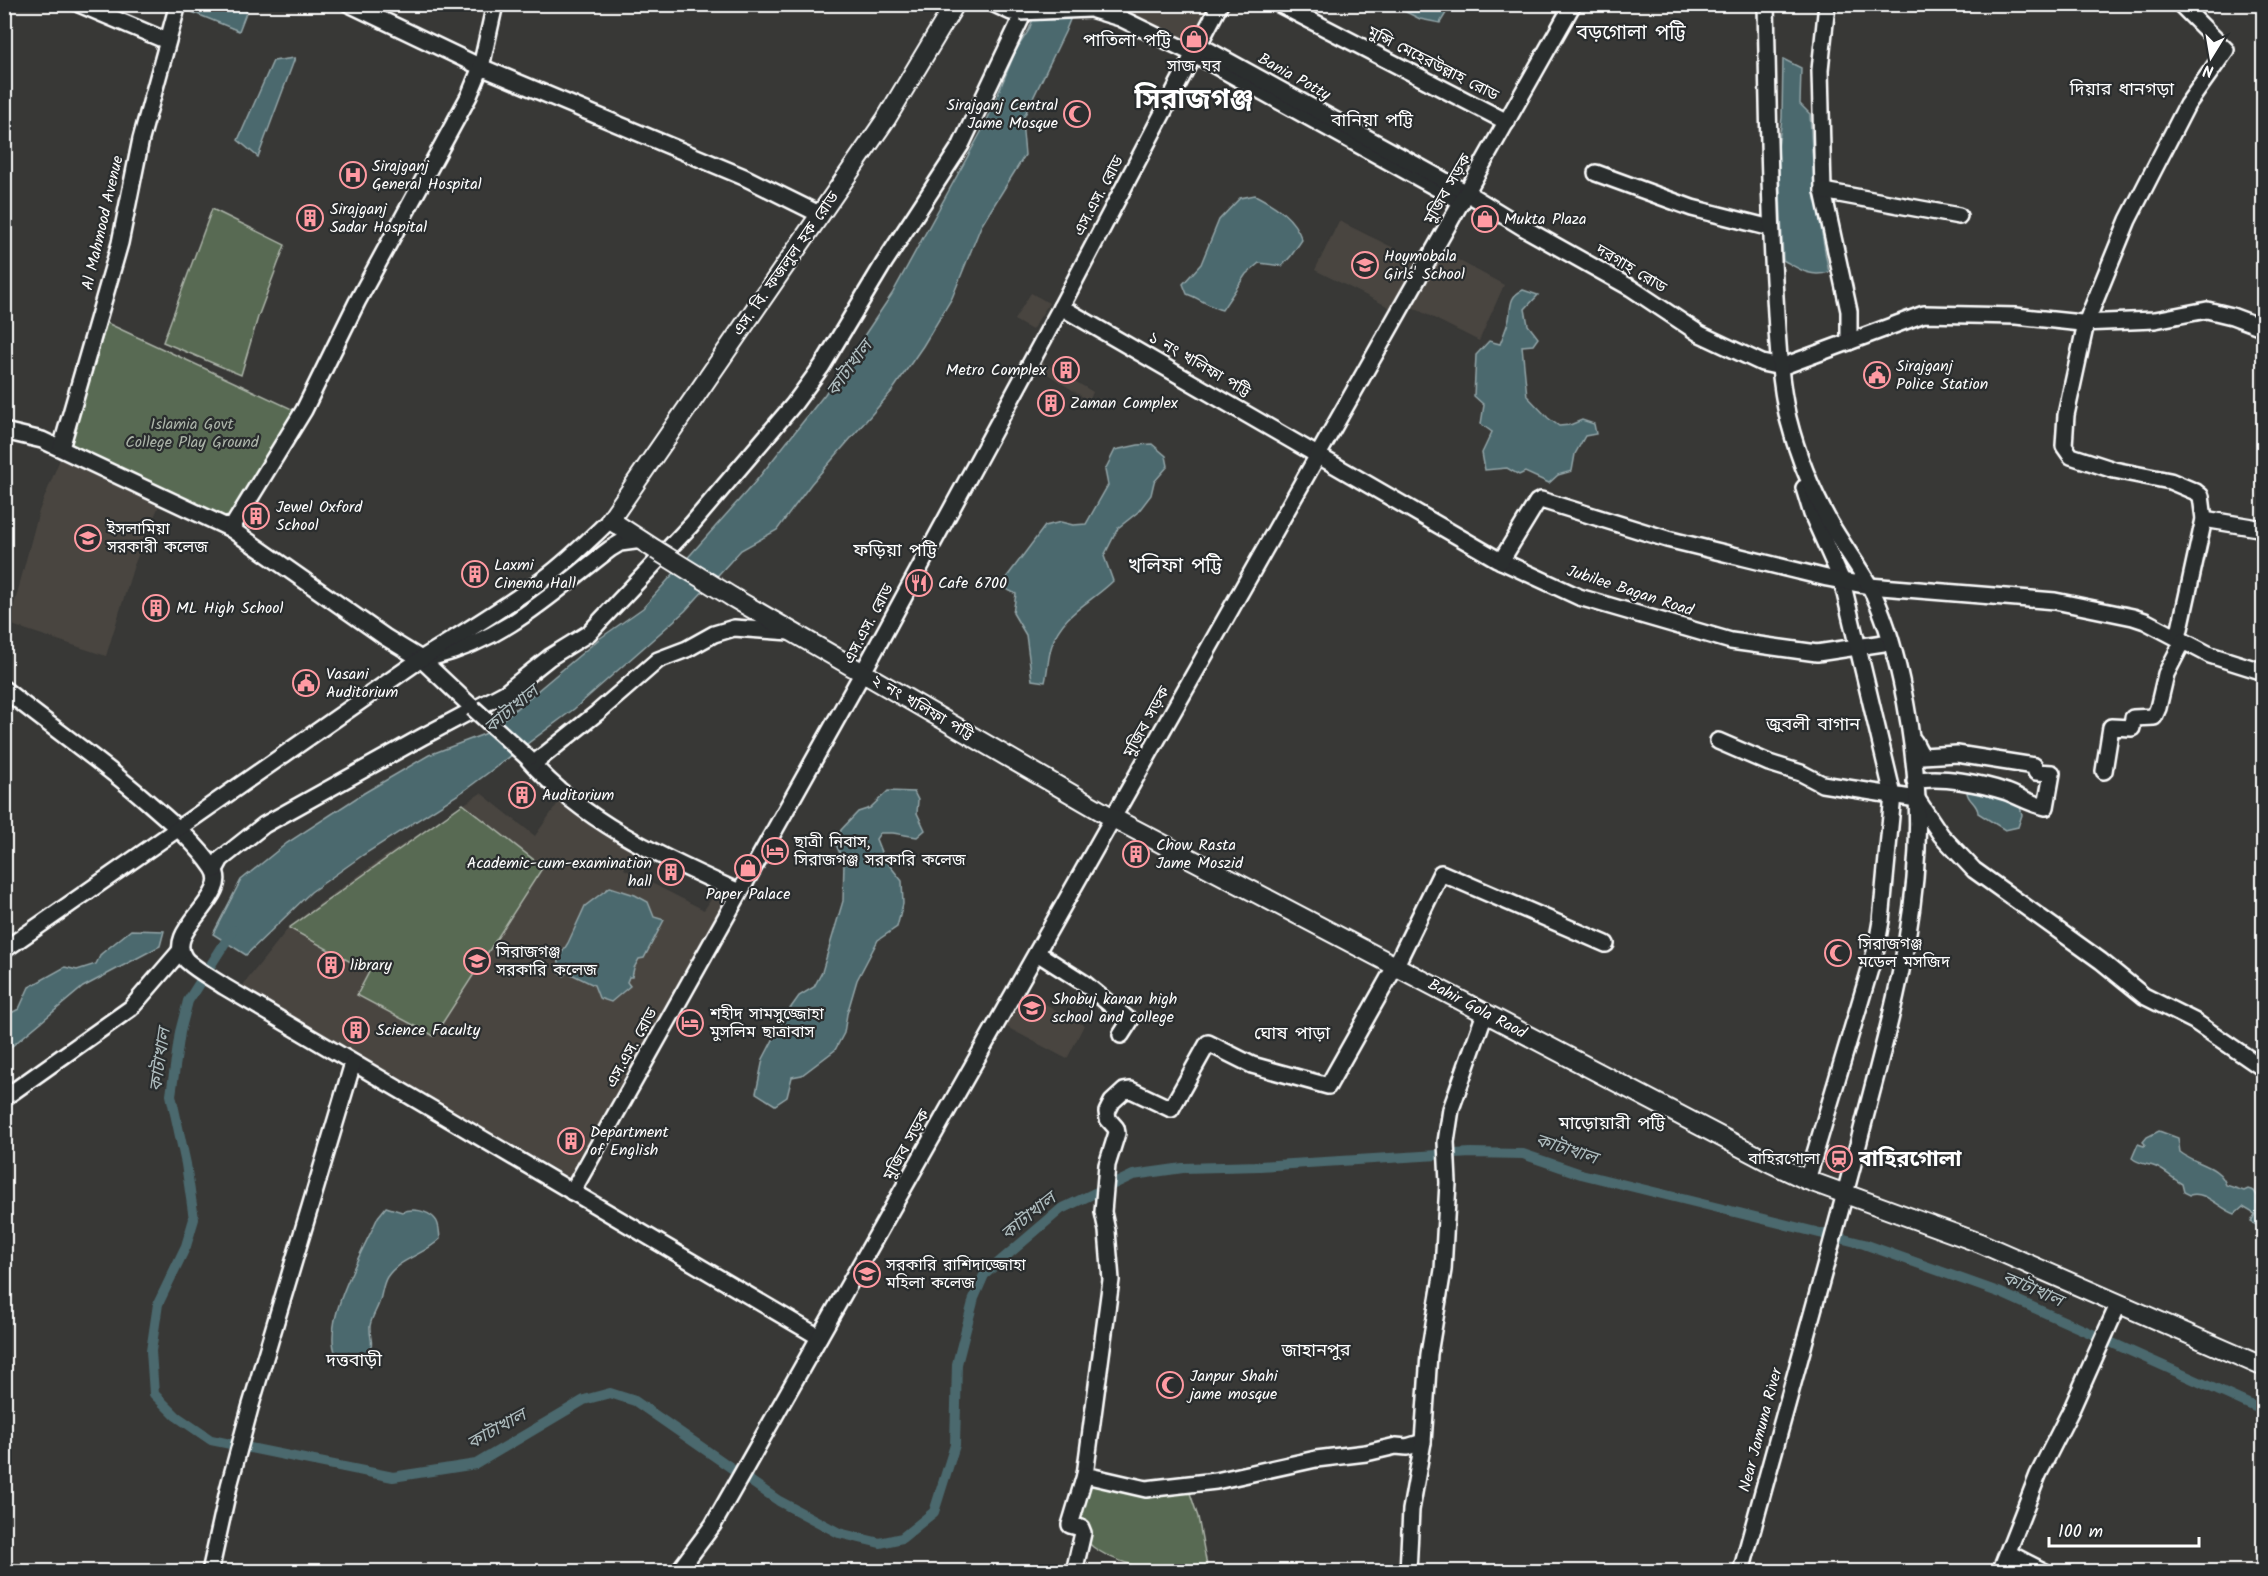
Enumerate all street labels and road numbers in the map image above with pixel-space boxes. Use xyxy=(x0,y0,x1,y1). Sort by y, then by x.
street label: মুন্সি মেহেরউল্লাহ রোড xyxy=(1362,20,1503,108)
street label: Bania Potty xyxy=(1253,47,1335,108)
street label: মুজিব সড়ক xyxy=(1417,148,1479,230)
street label: এস.এস. রোড xyxy=(1067,151,1131,241)
street label: Al Mahmood Avenue xyxy=(75,153,131,293)
street label: এস. বি. ফজলুল হক রোড xyxy=(727,186,846,341)
street label: দরগাহ রোড xyxy=(1590,237,1672,300)
street label: ১ নং খলিফা পট্টি xyxy=(1143,326,1256,405)
street label: Jubilee Bagan Road xyxy=(1563,559,1698,624)
street label: এস.এস. রোড xyxy=(837,579,901,669)
street label: ২ নং খলিফা পট্টি xyxy=(866,669,979,748)
street label: মুজিব সড়ক xyxy=(1117,681,1177,763)
street label: Bahir Gola Raod xyxy=(1423,972,1532,1046)
street label: এস.এস. রোড xyxy=(600,1003,665,1093)
street label: মুজিব সড়ক xyxy=(877,1104,937,1186)
street label: Near Jamuna River xyxy=(1732,1364,1790,1495)

